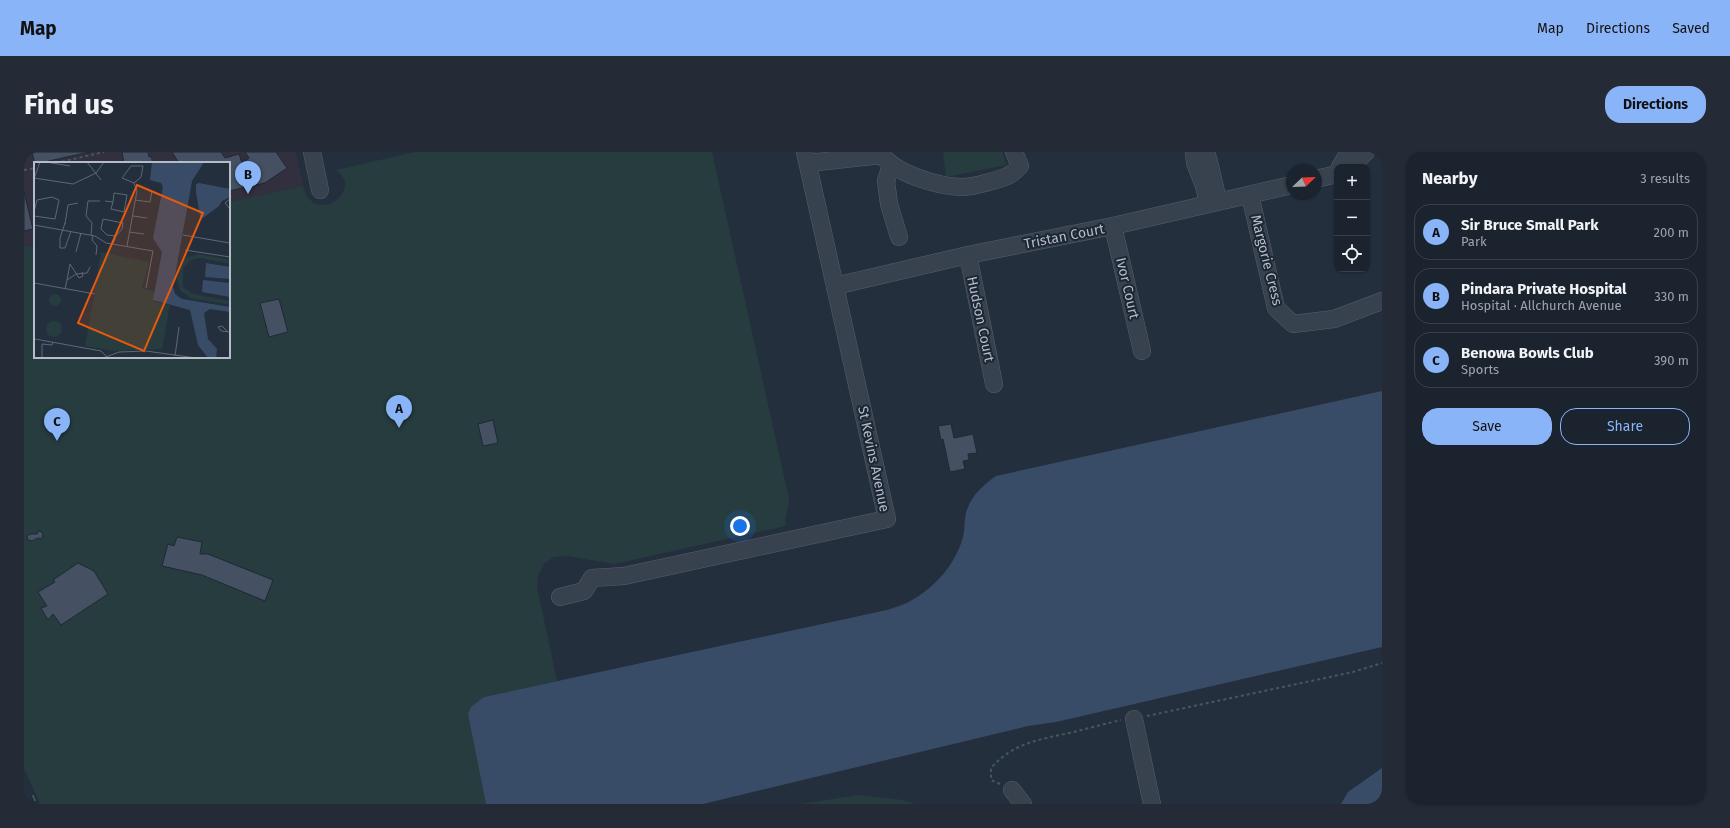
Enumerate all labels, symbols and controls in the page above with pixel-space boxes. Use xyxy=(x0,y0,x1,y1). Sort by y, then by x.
text: Map xyxy=(20,17,57,40)
text: Map xyxy=(1537,20,1564,37)
text: Directions xyxy=(1586,20,1650,37)
text: Saved xyxy=(1672,20,1710,37)
button: Directions xyxy=(1605,86,1706,123)
text: Find us xyxy=(24,88,114,121)
pin: B xyxy=(235,161,261,194)
inset map xyxy=(34,162,230,358)
north arrow xyxy=(1286,164,1322,200)
map controls xyxy=(1334,164,1370,272)
button: + xyxy=(1334,164,1370,200)
text: Nearby xyxy=(1422,168,1477,189)
text: 3 results xyxy=(1640,171,1690,186)
button: − xyxy=(1334,200,1370,236)
street label: Margorie Cress xyxy=(1247,213,1286,308)
text: Sir Bruce Small Park xyxy=(1461,216,1598,234)
street label: Tristan Court xyxy=(1022,220,1107,253)
text: A xyxy=(1432,225,1440,240)
text: 200 m xyxy=(1653,225,1689,240)
text: Park xyxy=(1461,234,1487,249)
button: locate xyxy=(1334,236,1370,272)
street label: Ivor Court xyxy=(1112,256,1143,321)
street label: Hudson Court xyxy=(963,275,998,364)
text: Pindara Private Hospital xyxy=(1461,280,1627,298)
text: B xyxy=(1432,289,1440,304)
text: 330 m xyxy=(1654,289,1689,304)
text: Hospital · Allchurch Avenue xyxy=(1461,298,1622,313)
text: Benowa Bowls Club xyxy=(1461,344,1594,362)
text: C xyxy=(1432,353,1440,368)
text: 390 m xyxy=(1654,353,1689,368)
text: Sports xyxy=(1461,362,1499,377)
pin: A xyxy=(386,395,412,428)
street label: St Kevins Avenue xyxy=(854,405,893,514)
pin: C xyxy=(44,408,70,441)
button: Save xyxy=(1422,408,1552,445)
button: Share xyxy=(1560,408,1690,445)
your location xyxy=(730,516,750,536)

